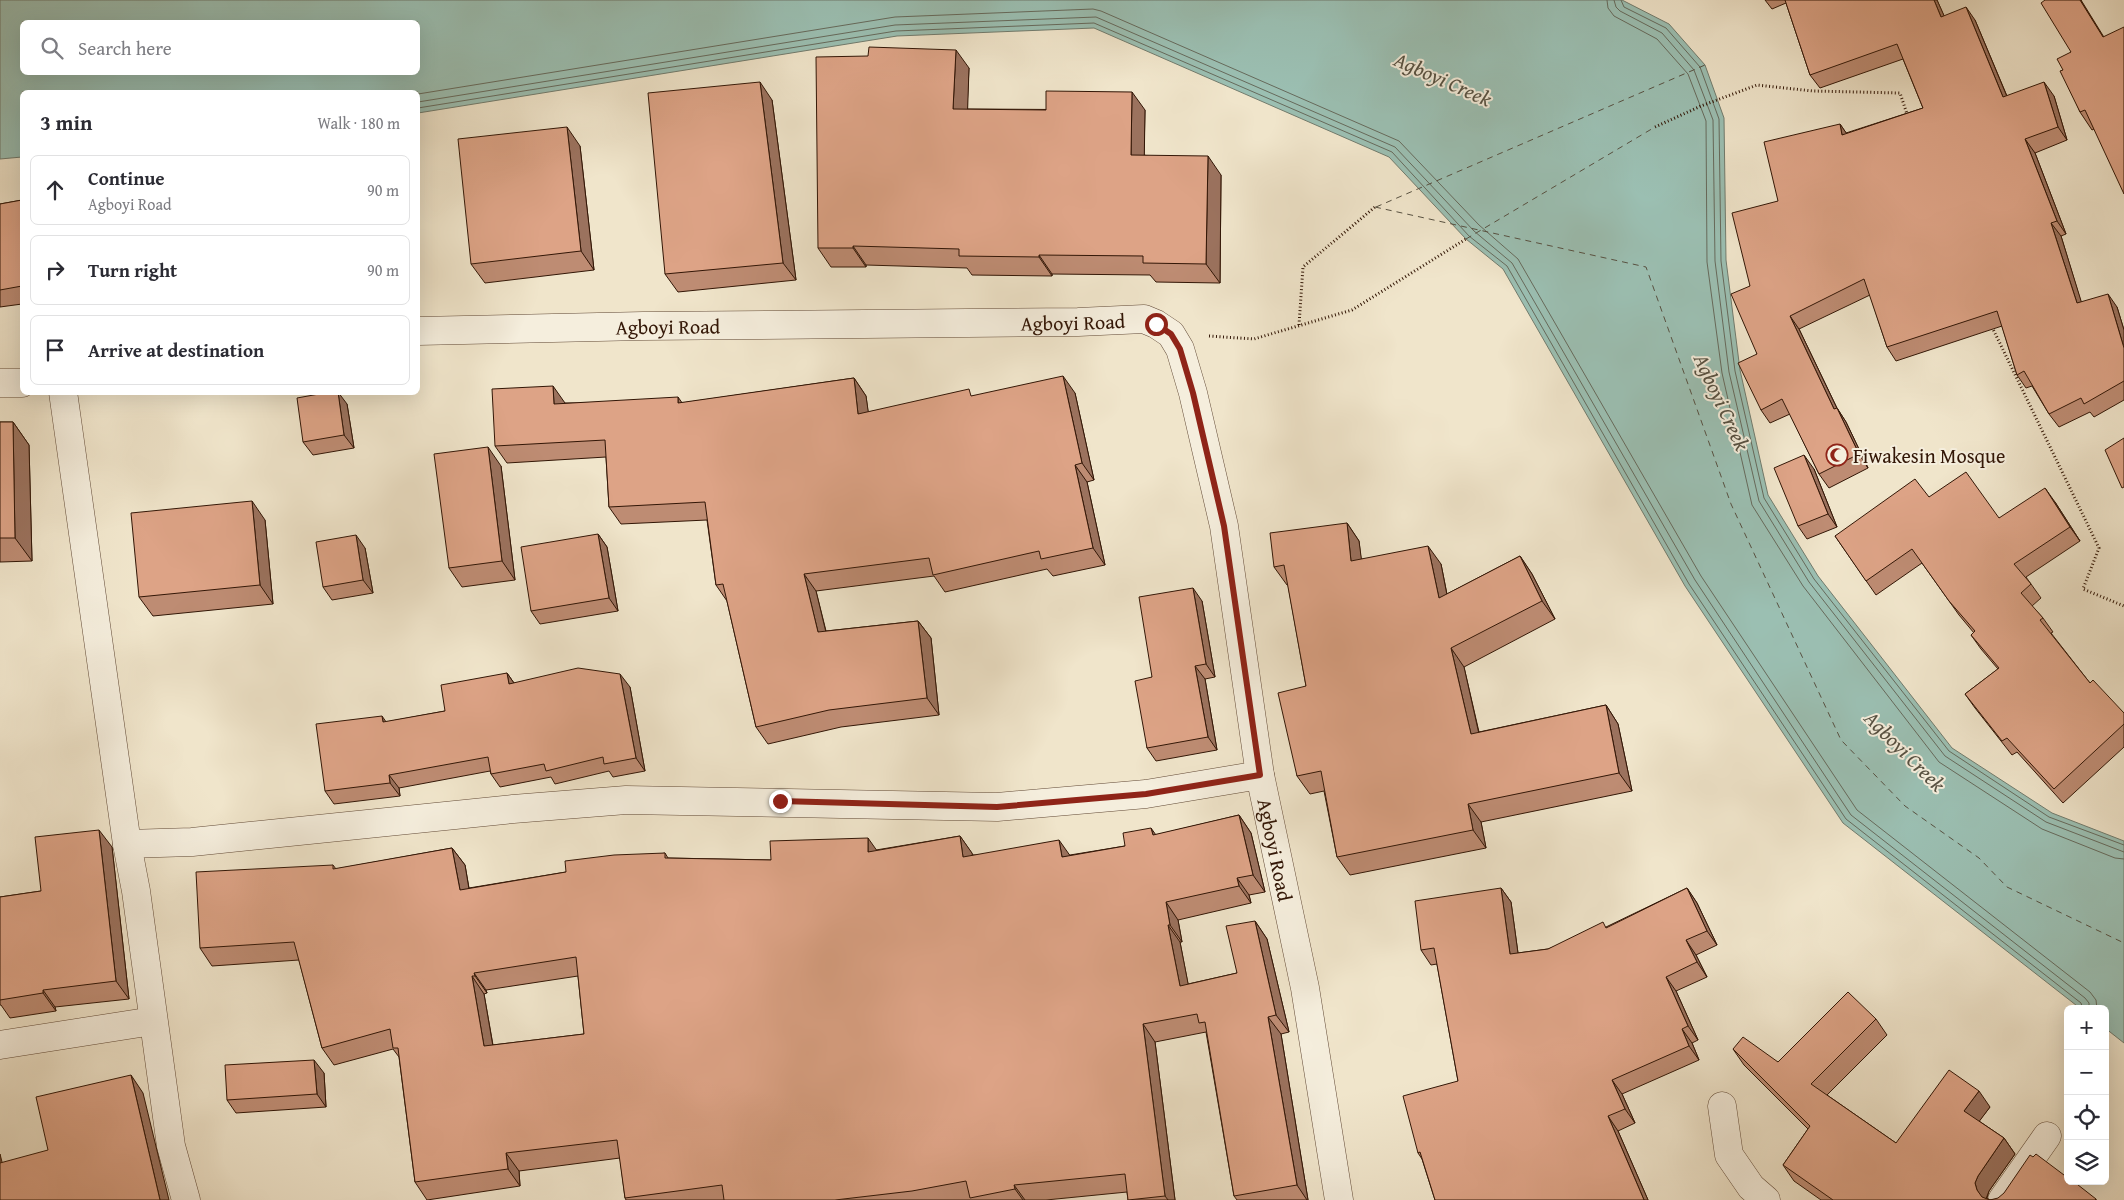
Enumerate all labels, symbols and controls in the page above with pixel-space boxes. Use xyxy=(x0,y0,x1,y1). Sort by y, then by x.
search box xyxy=(20,20,420,75)
icon: search xyxy=(38,34,66,62)
text: Search here xyxy=(78,34,172,62)
water label: Agboyi Creek xyxy=(1388,43,1497,114)
text: 3 min xyxy=(40,107,92,138)
text: Walk · 180 m xyxy=(317,111,400,135)
text: Continue xyxy=(88,164,165,192)
icon: ahead xyxy=(41,176,69,204)
text: 90 m xyxy=(367,178,399,202)
text: Agboyi Road xyxy=(88,192,172,216)
icon: right xyxy=(41,256,69,284)
text: Turn right xyxy=(88,256,177,284)
text: 90 m xyxy=(367,258,399,282)
street label: Agboyi Road xyxy=(1021,305,1126,337)
street label: Agboyi Road xyxy=(615,311,721,341)
route start xyxy=(1145,313,1168,336)
icon: arrive xyxy=(41,336,69,364)
text: Arrive at destination xyxy=(88,336,264,364)
water label: Agboyi Creek xyxy=(1686,347,1758,456)
place label: Fiwakesin Mosque xyxy=(1853,441,2005,470)
mosque icon: Fiwakesin Mosque xyxy=(1825,443,1849,467)
water label: Agboyi Creek xyxy=(1857,703,1953,799)
route end xyxy=(769,790,792,813)
street label: Agboyi Road xyxy=(1251,796,1301,904)
map controls xyxy=(2064,1005,2109,1185)
button: + xyxy=(2064,1005,2109,1050)
button: − xyxy=(2064,1050,2109,1095)
button: locate xyxy=(2064,1095,2109,1140)
button: layers xyxy=(2064,1140,2109,1185)

